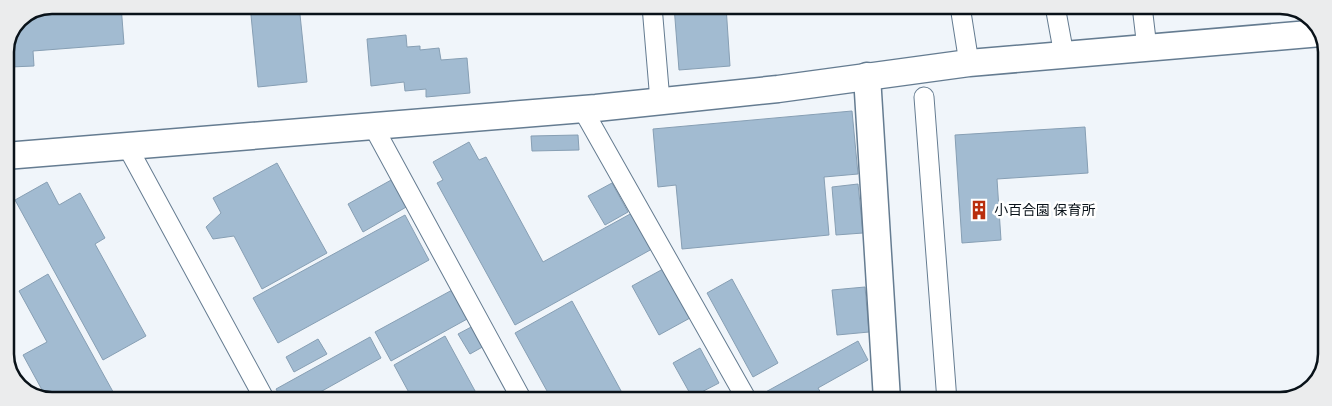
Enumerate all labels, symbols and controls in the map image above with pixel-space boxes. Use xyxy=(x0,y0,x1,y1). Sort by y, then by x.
building icon: 小百合園 保育所 xyxy=(968,199,990,221)
place label: 小百合園 保育所 xyxy=(994,202,1095,218)

